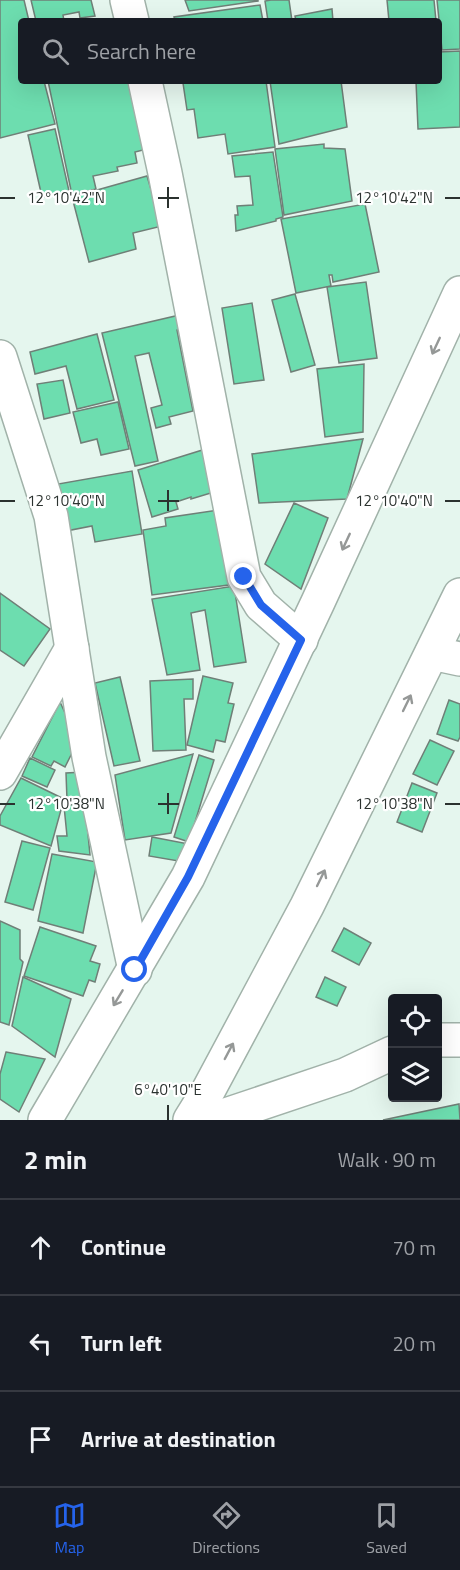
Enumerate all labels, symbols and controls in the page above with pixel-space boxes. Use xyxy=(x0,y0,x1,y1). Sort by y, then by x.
search box xyxy=(18,18,442,84)
text: Search here xyxy=(87,34,196,68)
icon: search xyxy=(39,35,72,68)
text: 12°10'42"N xyxy=(27,186,105,209)
text: 12°10'42"N xyxy=(355,186,433,209)
one-way arrow xyxy=(429,337,440,355)
text: 12°10'40"N xyxy=(27,489,105,512)
text: 12°10'40"N xyxy=(355,489,433,512)
one-way arrow xyxy=(339,533,351,551)
route end xyxy=(230,563,256,589)
one-way arrow xyxy=(401,695,413,713)
text: 12°10'38"N xyxy=(27,792,105,815)
text: 12°10'38"N xyxy=(355,792,433,815)
one-way arrow xyxy=(315,870,327,888)
route start xyxy=(121,956,147,982)
one-way arrow xyxy=(111,989,123,1006)
map controls xyxy=(388,994,442,1102)
button: locate xyxy=(388,994,442,1048)
one-way arrow xyxy=(224,1042,235,1060)
button: layers xyxy=(388,1048,442,1102)
text: 6°40'10"E xyxy=(134,1078,202,1101)
text: 2 min xyxy=(24,1140,87,1179)
text: Walk · 90 m xyxy=(338,1144,436,1175)
text: Continue xyxy=(81,1230,166,1264)
icon: ahead xyxy=(24,1231,57,1264)
text: 70 m xyxy=(392,1232,436,1263)
text: Turn left xyxy=(81,1326,162,1360)
icon: left xyxy=(24,1327,57,1360)
text: 20 m xyxy=(392,1328,436,1359)
text: Arrive at destination xyxy=(81,1422,276,1456)
icon: arrive xyxy=(24,1423,57,1456)
tab: Map xyxy=(53,1499,86,1559)
tab: Directions xyxy=(192,1499,260,1559)
tab: Saved xyxy=(366,1499,407,1559)

